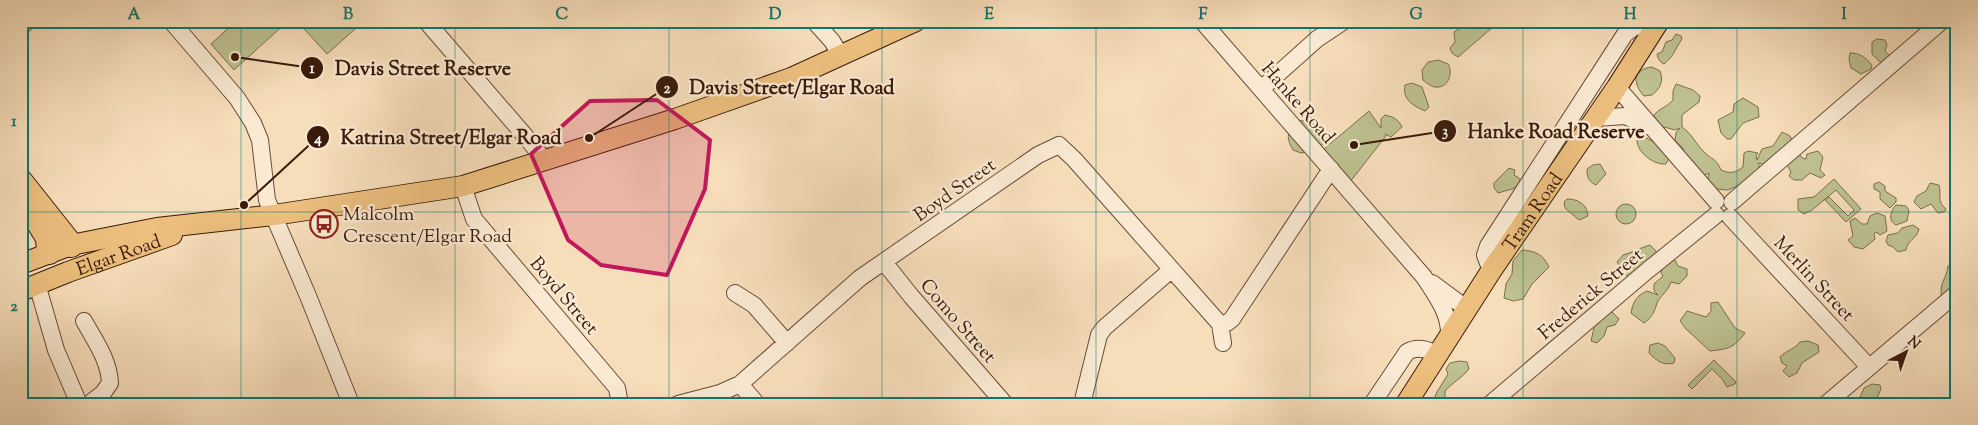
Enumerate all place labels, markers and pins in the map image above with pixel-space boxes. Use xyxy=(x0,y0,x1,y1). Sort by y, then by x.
callout: Davis Street Reserve xyxy=(300,50,521,85)
callout: Davis Street/Elgar Road xyxy=(655,70,905,105)
callout: Hanke Road Reserve xyxy=(1432,113,1654,148)
callout: Katrina Street/Elgar Road xyxy=(306,120,572,155)
place label: Malcolm Crescent/Elgar Road xyxy=(343,202,512,251)
bus stop icon: Malcolm Crescent/Elgar Road xyxy=(309,209,339,239)

